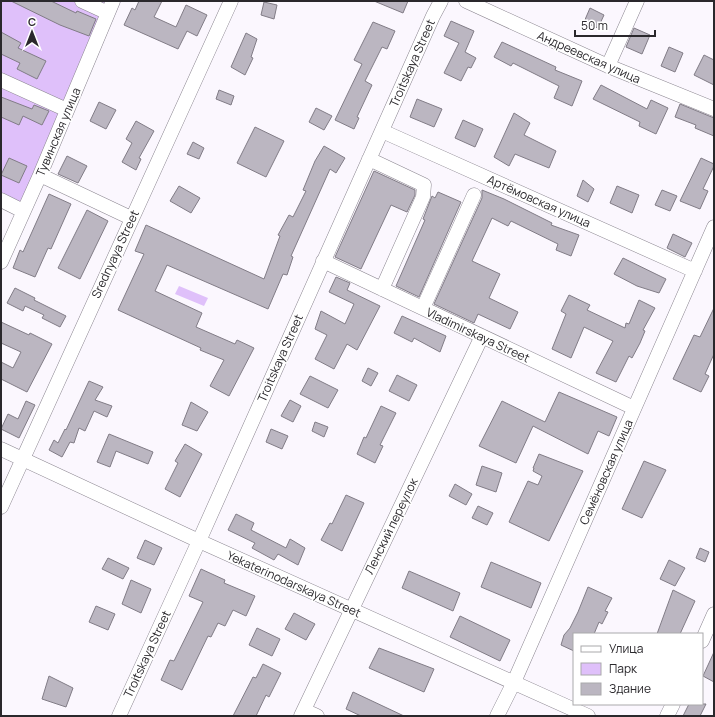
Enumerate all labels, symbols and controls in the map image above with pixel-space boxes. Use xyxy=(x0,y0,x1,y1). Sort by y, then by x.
north arrow xyxy=(12,12,52,52)
scale bar xyxy=(575,12,655,38)
text: С xyxy=(28,14,36,29)
street label: Troitskaya Street xyxy=(385,16,439,110)
text: 50 m xyxy=(581,17,608,34)
street label: Андреевская улица xyxy=(535,27,643,87)
street label: Тувинская улица xyxy=(32,85,84,179)
street label: Артёмовская улица xyxy=(485,171,593,231)
street label: Srednyaya Street xyxy=(87,207,143,301)
street label: Vladimirskaya Street xyxy=(423,304,533,367)
street label: Troitskaya Street xyxy=(253,311,307,405)
street label: Семёновская улица xyxy=(575,417,637,527)
street label: Ленский переулок xyxy=(360,474,422,577)
street label: Yekaterinodarskaya Street xyxy=(224,547,364,621)
street label: Troitskaya Street xyxy=(119,607,175,700)
legend xyxy=(573,633,703,705)
text: Улица xyxy=(609,640,643,657)
text: Парк xyxy=(609,660,638,677)
text: Здание xyxy=(609,680,651,697)

